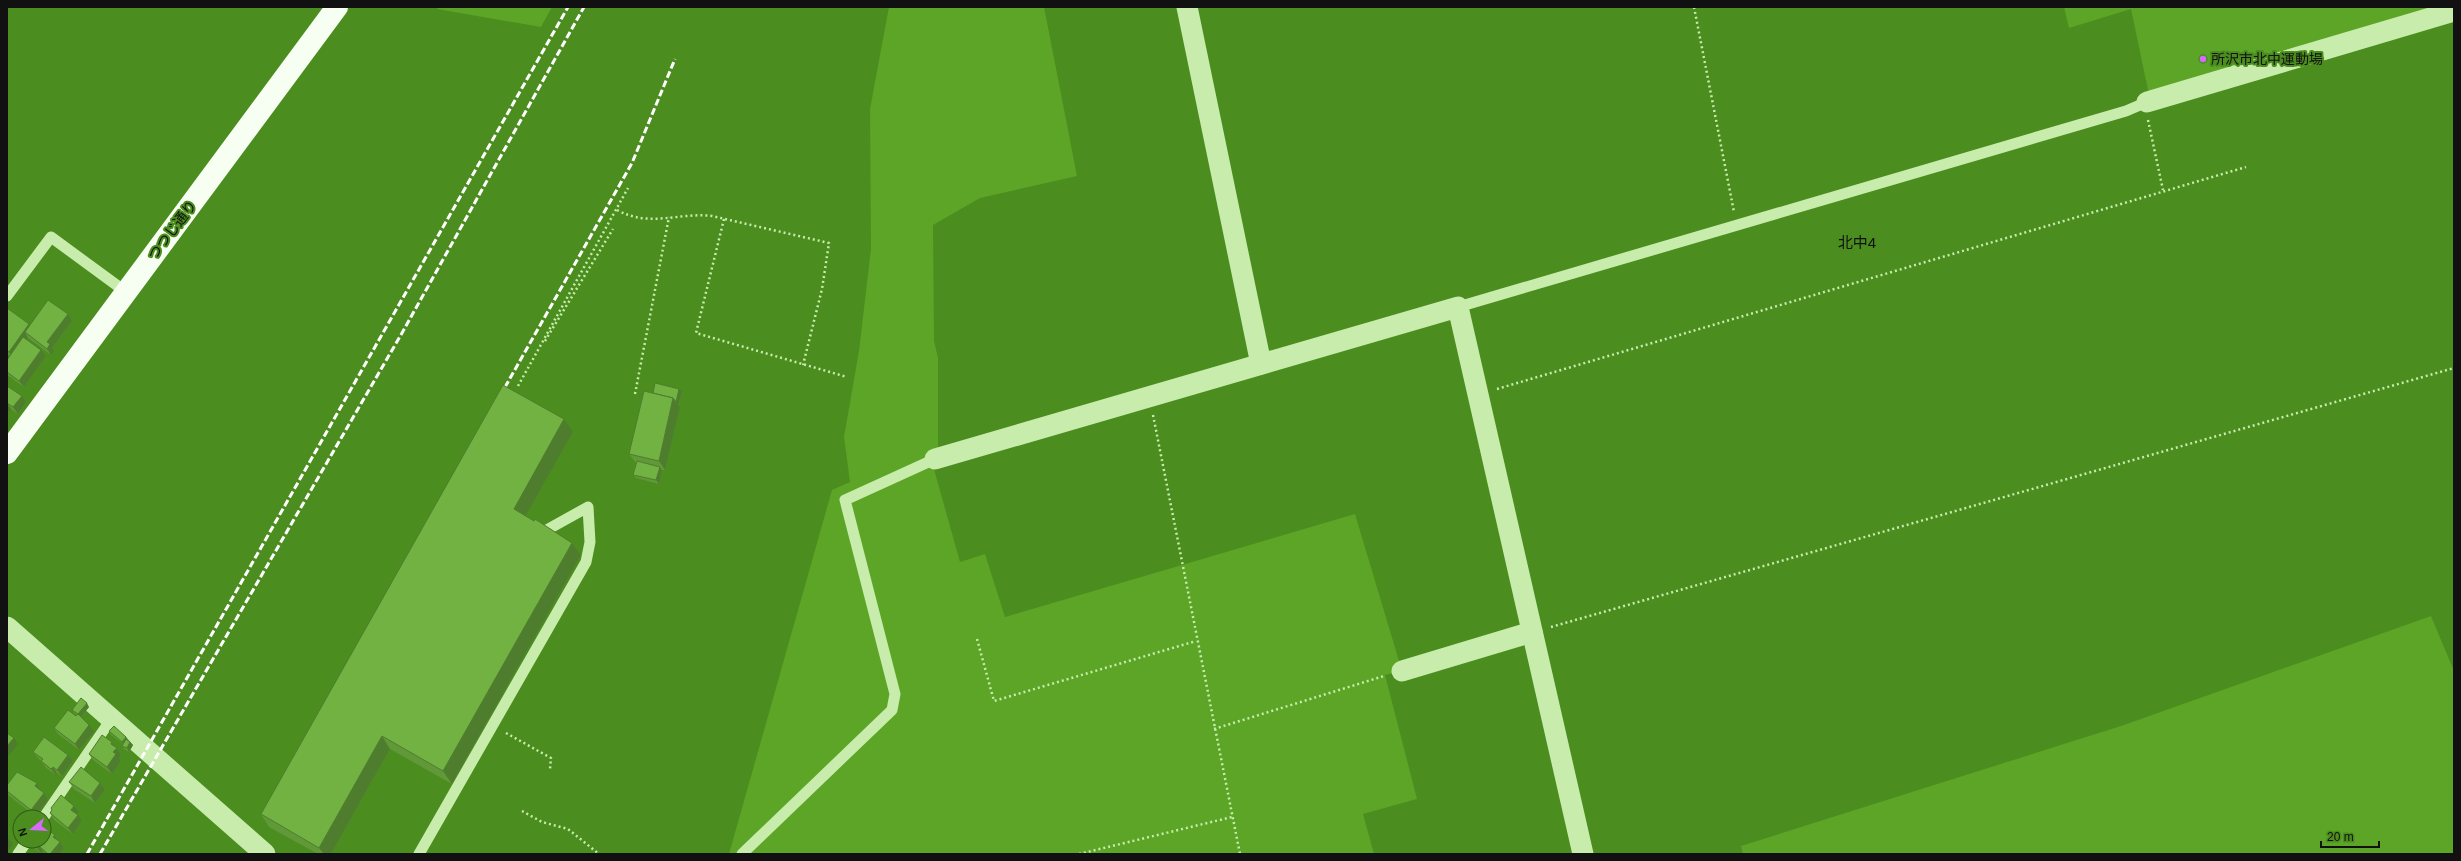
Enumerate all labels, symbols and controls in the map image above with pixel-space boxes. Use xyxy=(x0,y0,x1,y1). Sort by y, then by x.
place label: 所沢市北中運動場 xyxy=(2211,51,2323,67)
marker: 所沢市北中運動場 xyxy=(2198,54,2208,64)
street label: つつじ通り xyxy=(145,197,199,263)
district label: 北中4 xyxy=(1838,234,1876,251)
north arrow xyxy=(12,809,52,849)
scale bar xyxy=(2321,823,2379,849)
text: N xyxy=(16,826,29,838)
text: 20 m xyxy=(2327,830,2354,844)

